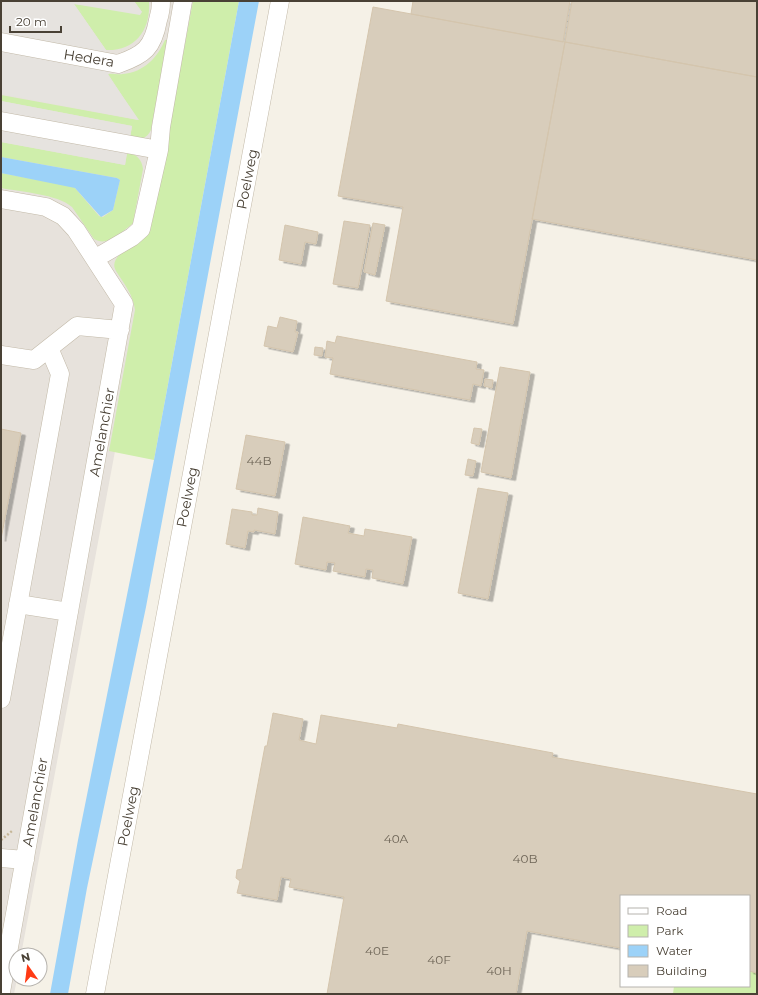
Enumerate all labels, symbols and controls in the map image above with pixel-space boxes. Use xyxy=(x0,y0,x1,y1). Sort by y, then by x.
scale bar xyxy=(10,8,61,34)
text: 20 m xyxy=(16,14,47,29)
street label: Hedera xyxy=(62,45,116,71)
street label: Poelweg xyxy=(232,147,262,211)
street label: Amelanchier xyxy=(85,386,119,478)
house number: 44B xyxy=(247,453,271,468)
street label: Poelweg xyxy=(172,465,202,529)
street label: Amelanchier xyxy=(18,756,52,848)
street label: Poelweg xyxy=(113,784,143,848)
house number: 40A xyxy=(384,831,409,846)
house number: 40B xyxy=(513,851,537,866)
legend xyxy=(620,895,750,987)
text: Road xyxy=(656,903,687,918)
text: Park xyxy=(656,923,684,938)
house number: 40E xyxy=(365,943,389,958)
text: Water xyxy=(656,943,693,958)
north arrow xyxy=(8,947,48,987)
text: N xyxy=(20,949,32,965)
house number: 40F xyxy=(427,952,451,967)
house number: 40H xyxy=(486,963,512,978)
text: Building xyxy=(656,963,707,978)

